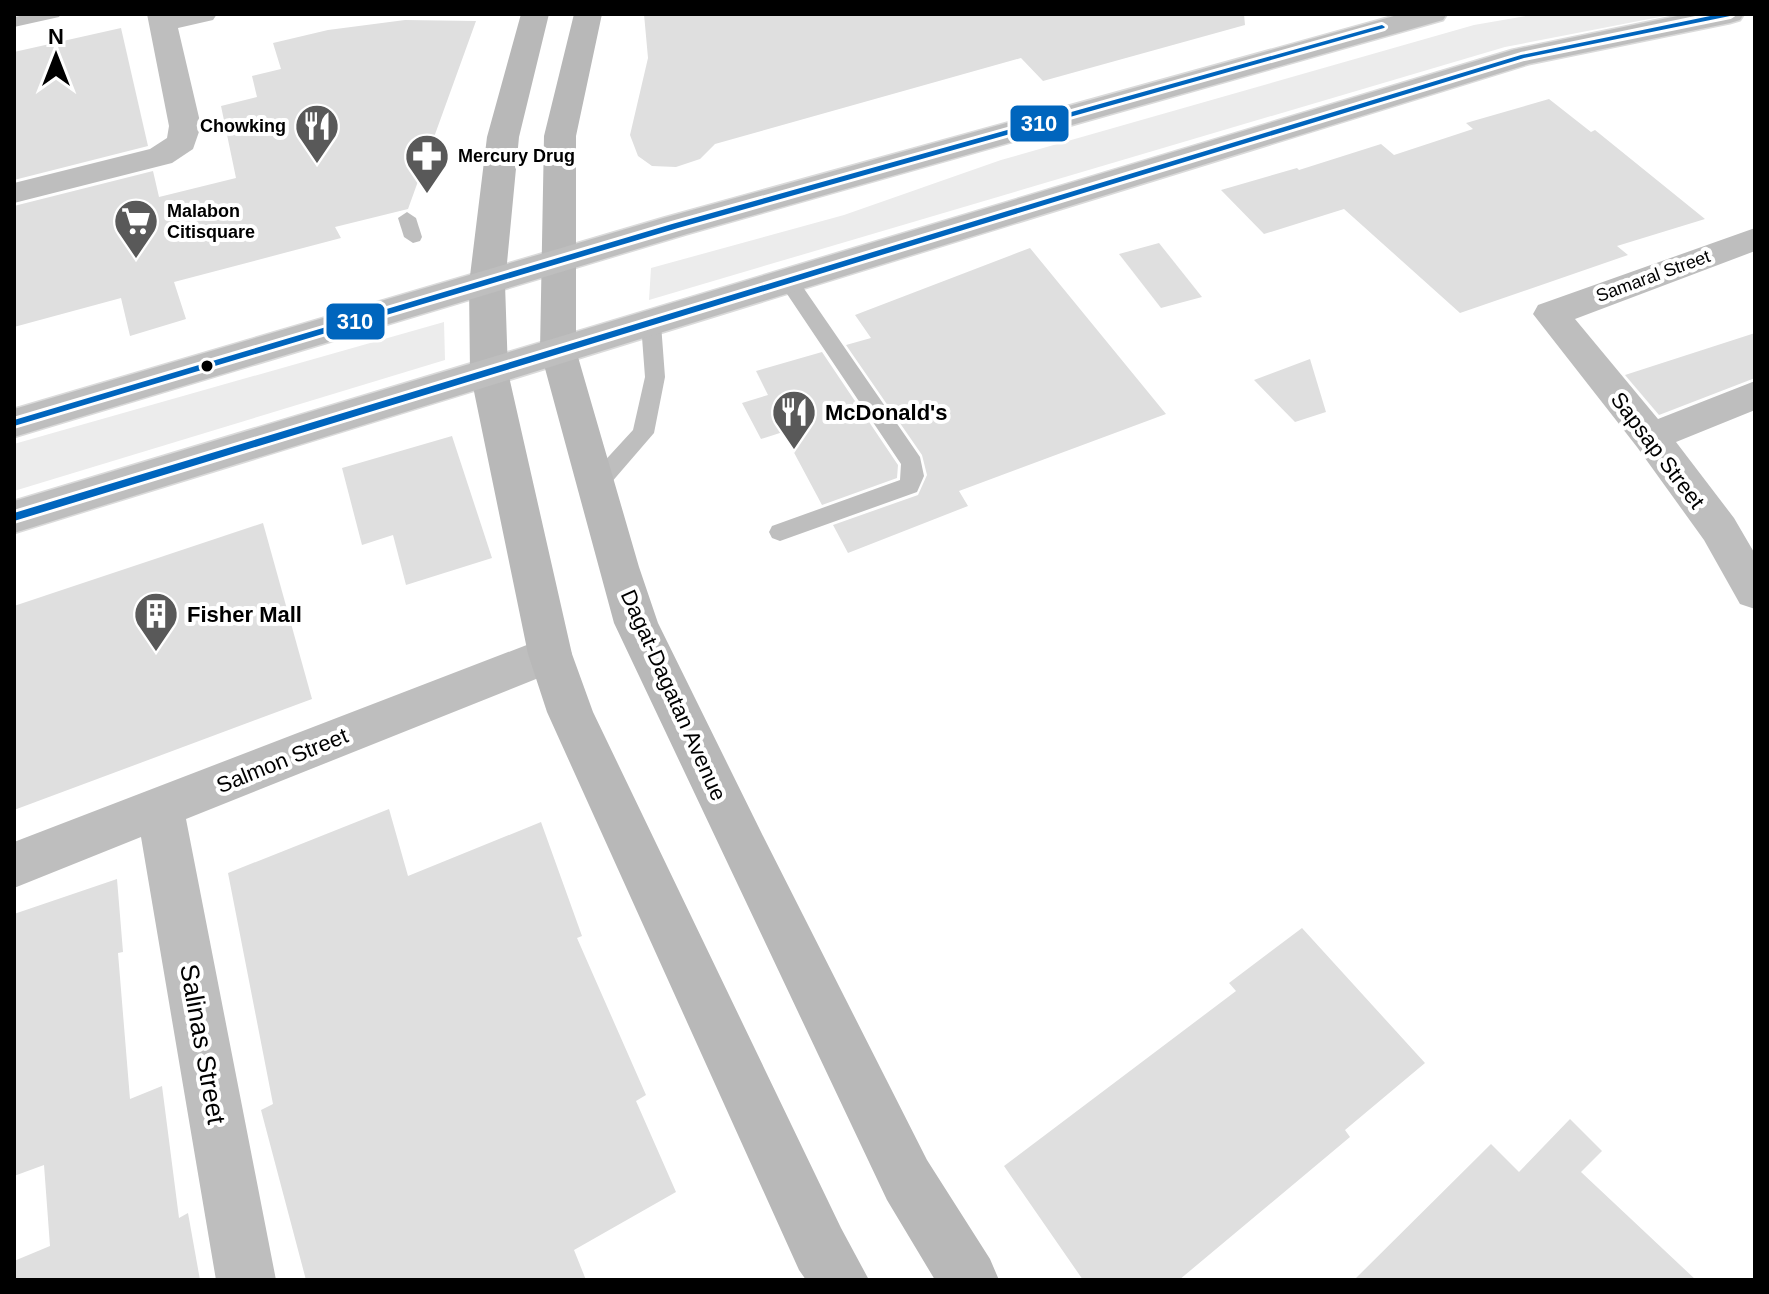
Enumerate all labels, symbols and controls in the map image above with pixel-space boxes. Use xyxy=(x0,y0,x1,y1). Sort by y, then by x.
north arrow xyxy=(16,16,96,96)
text: N xyxy=(48,24,64,49)
restaurant icon: Chowking xyxy=(293,102,341,165)
line badge: 310 xyxy=(1009,104,1070,143)
text: 310 xyxy=(1021,111,1057,136)
place label: Chowking xyxy=(200,116,286,136)
pharmacy icon: Mercury Drug xyxy=(403,132,451,195)
place label: Mercury Drug xyxy=(458,146,575,166)
supermarket icon: Malabon Citisquare xyxy=(112,197,160,260)
place label: Malabon Citisquare xyxy=(167,201,255,242)
street label: Samaral Street xyxy=(1593,246,1713,306)
line badge: 310 xyxy=(325,302,386,341)
text: 310 xyxy=(337,309,373,334)
unlabelled marker xyxy=(199,358,215,374)
street label: Sapsap Street xyxy=(1606,387,1710,514)
restaurant icon: McDonald's xyxy=(770,388,818,451)
place label: McDonald's xyxy=(825,400,948,425)
street label: Dagat-Dagatan Avenue xyxy=(616,586,731,805)
building icon: Fisher Mall xyxy=(132,590,180,653)
place label: Fisher Mall xyxy=(187,602,302,627)
street label: Salmon Street xyxy=(213,723,351,798)
street label: Salinas Street xyxy=(174,962,232,1127)

